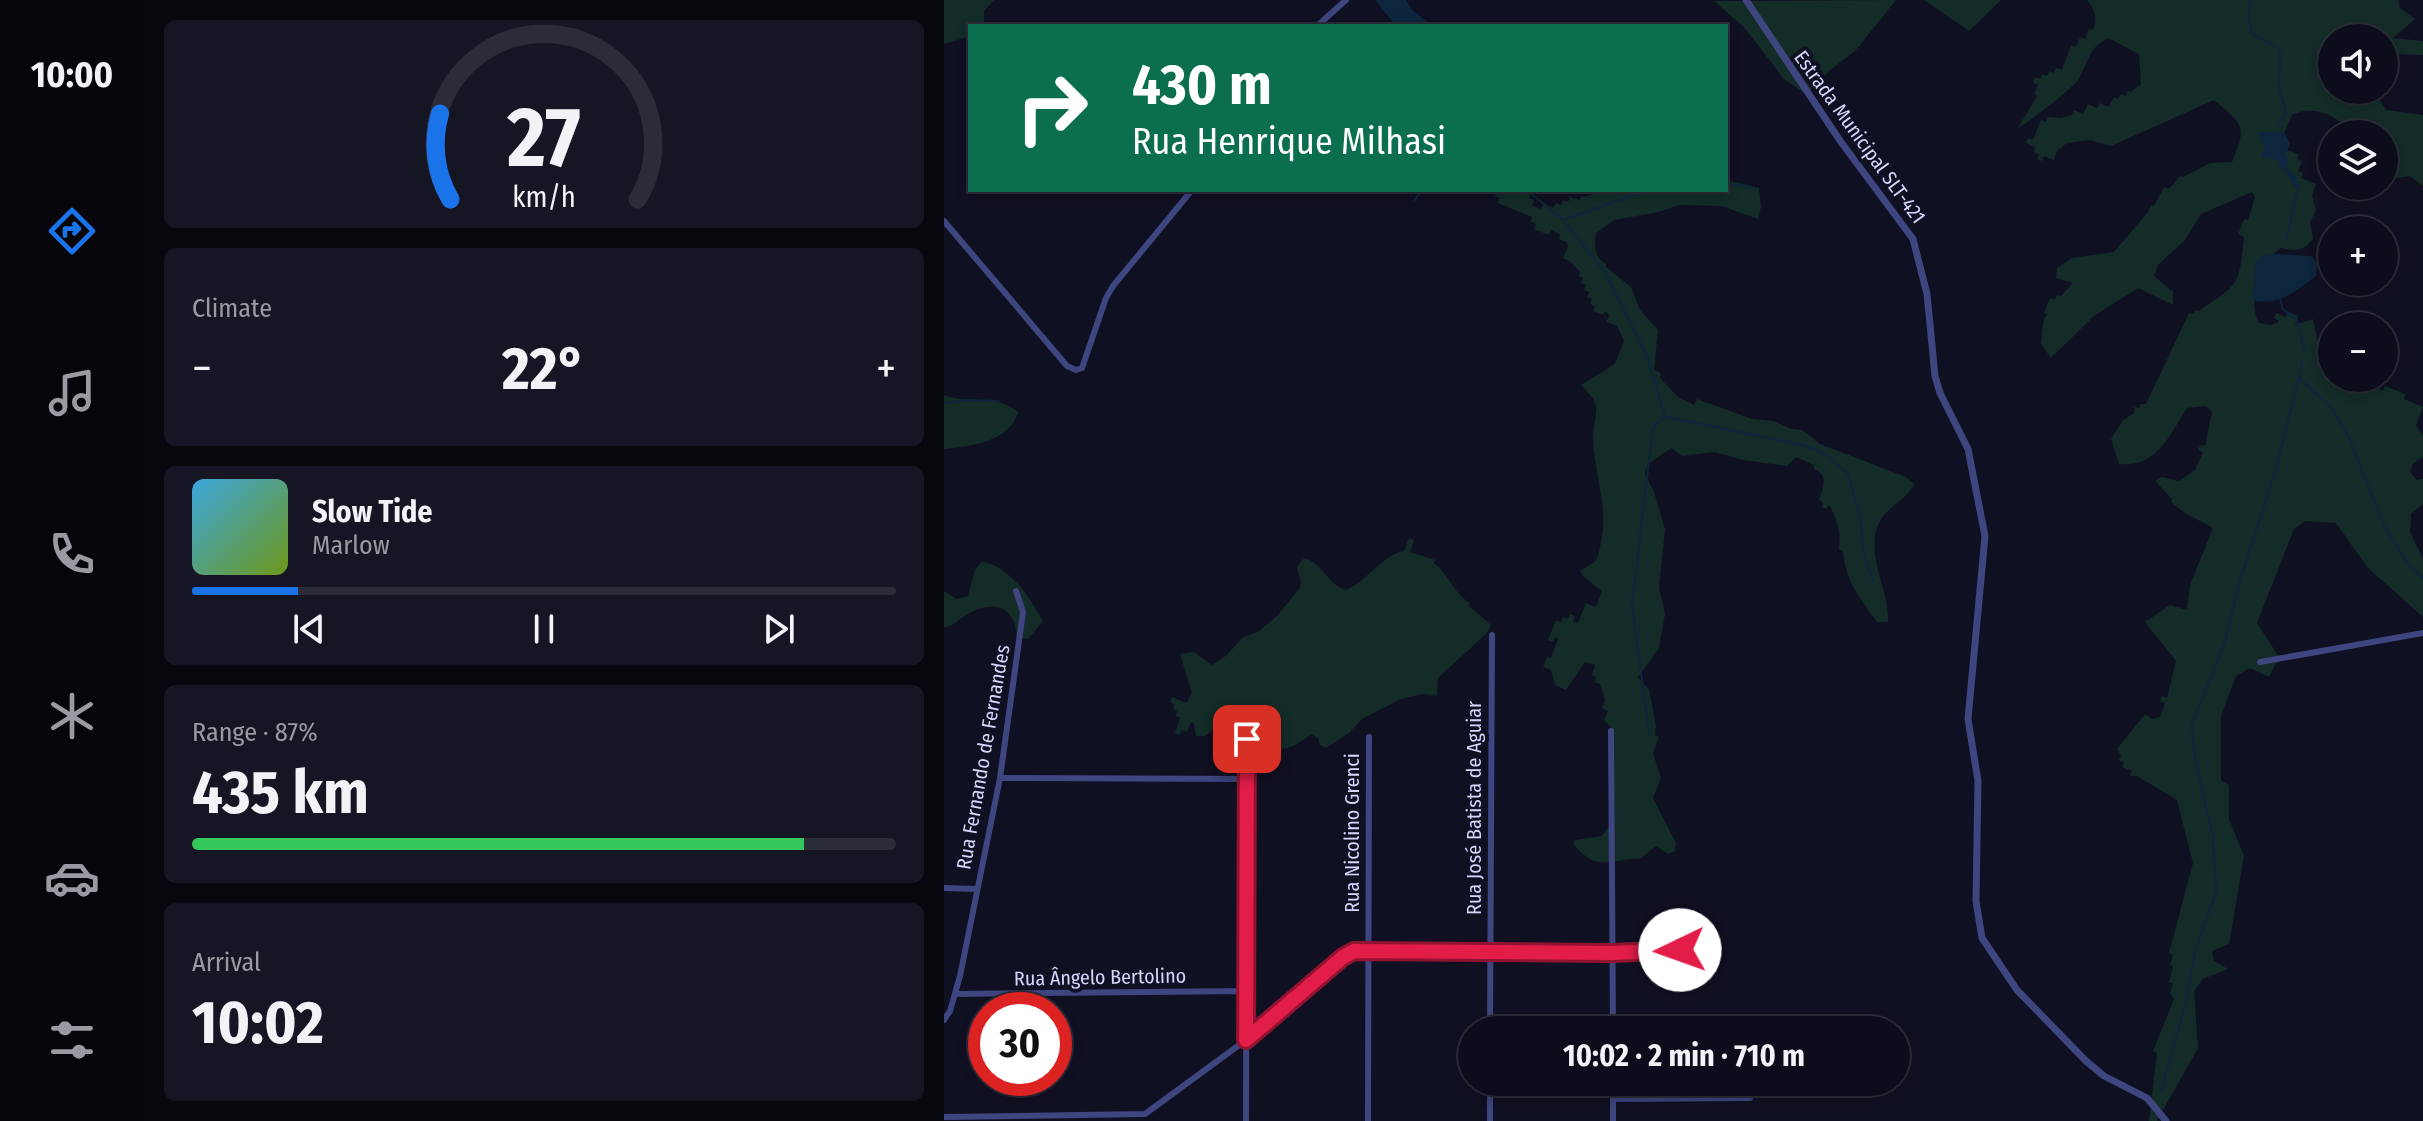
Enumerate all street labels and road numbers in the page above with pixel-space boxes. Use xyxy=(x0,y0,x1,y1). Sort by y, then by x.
street label: Estrada Municipal SLT-421 xyxy=(1789,46,1931,228)
street label: Rua Fernando de Fernandes xyxy=(951,643,1015,871)
street label: Rua José Batista de Aguiar xyxy=(1462,701,1486,915)
street label: Rua Nicolino Grenci xyxy=(1340,753,1364,913)
street label: Rua Ângelo Bertolino xyxy=(1014,963,1186,991)

